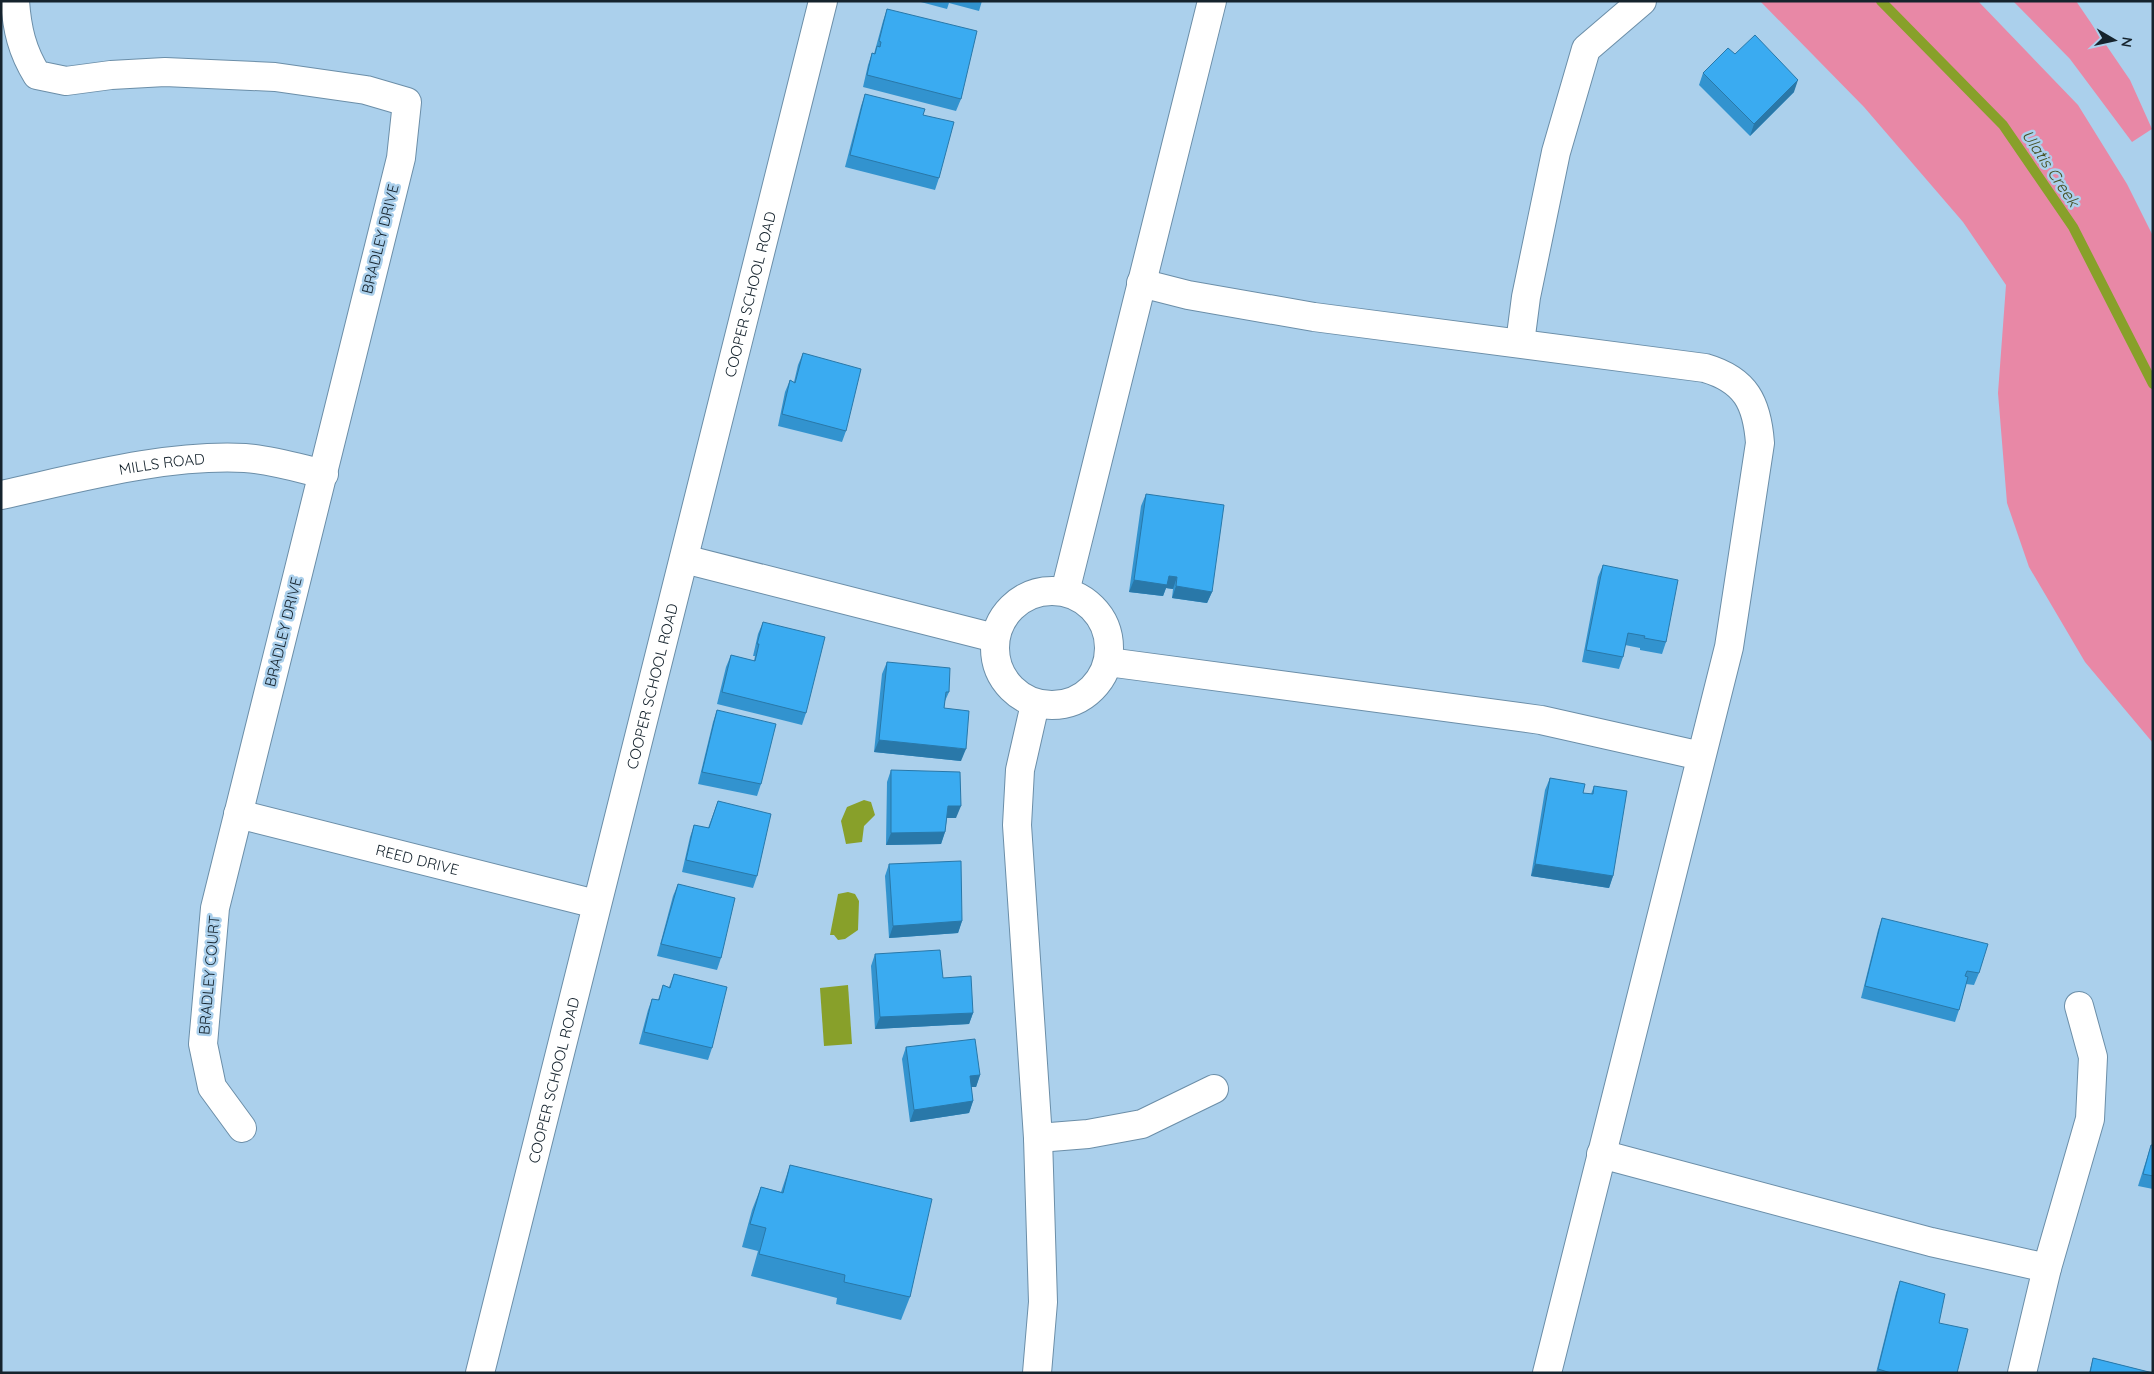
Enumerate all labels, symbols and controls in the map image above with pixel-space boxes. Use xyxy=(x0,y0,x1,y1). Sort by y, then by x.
north arrow xyxy=(2089,15,2139,65)
text: N xyxy=(2117,36,2137,49)
water label: Ulatis Creek xyxy=(2018,126,2085,211)
street label: BRADLEY DRIVE xyxy=(357,182,403,296)
street label: COOPER SCHOOL ROAD xyxy=(720,209,780,379)
street label: MILLS ROAD xyxy=(117,449,206,479)
street label: BRADLEY DRIVE xyxy=(260,575,306,689)
street label: COOPER SCHOOL ROAD xyxy=(622,601,682,771)
street label: REED DRIVE xyxy=(374,840,461,879)
street label: BRADLEY COURT xyxy=(194,914,224,1036)
street label: COOPER SCHOOL ROAD xyxy=(523,995,583,1165)

